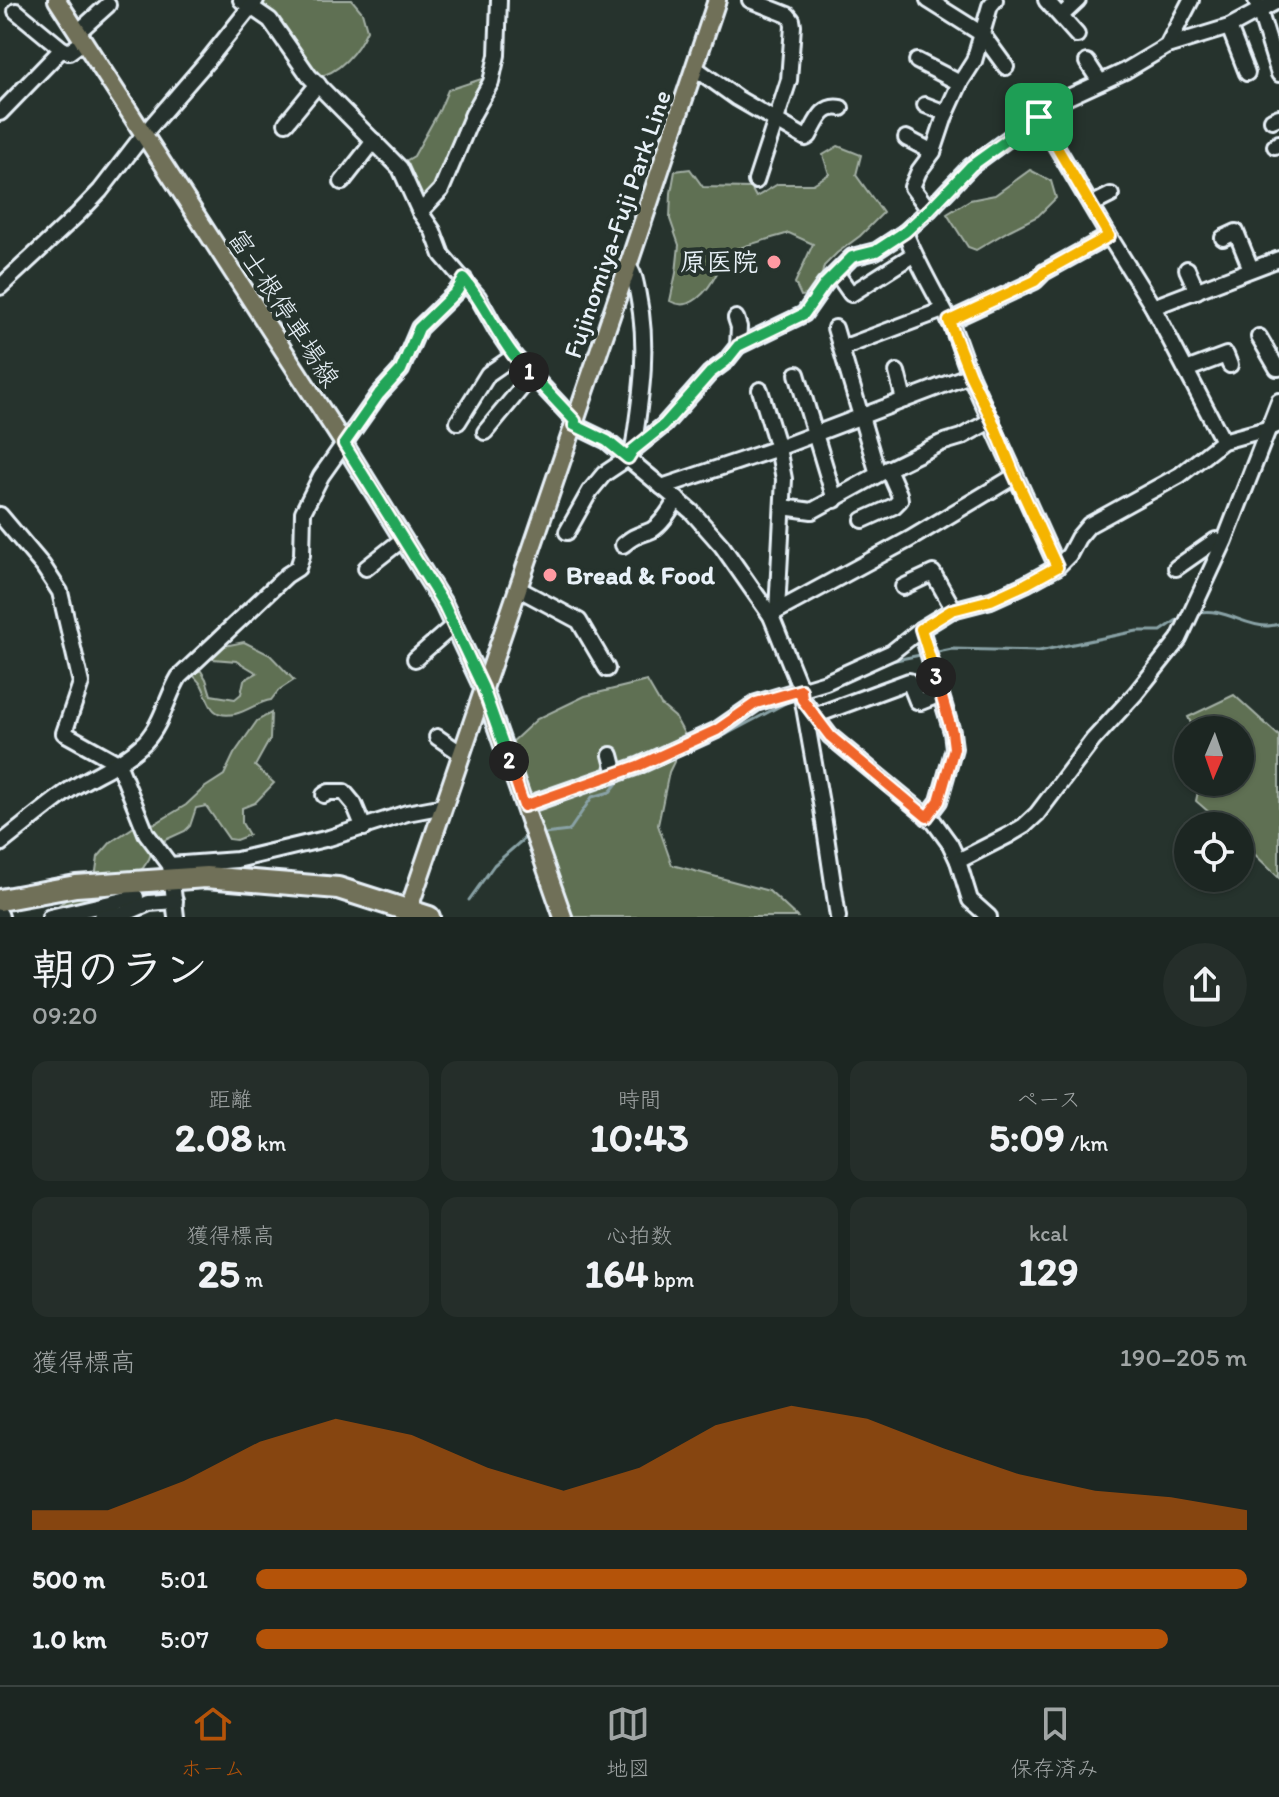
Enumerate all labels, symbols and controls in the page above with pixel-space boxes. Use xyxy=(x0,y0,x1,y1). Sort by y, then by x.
pin xyxy=(1005,83,1073,151)
street label: Fujinomiya-Fuji Park Line xyxy=(556,86,678,362)
icon: arrive xyxy=(1017,95,1061,139)
street label: 富士根停車場線 xyxy=(221,223,347,393)
place label: 原医院 xyxy=(680,246,758,278)
marker: 原医院 xyxy=(765,253,783,271)
pin: 1 xyxy=(509,352,549,392)
text: 1 xyxy=(524,358,534,385)
place label: Bread & Food xyxy=(566,559,716,591)
marker: Bread & Food xyxy=(541,566,559,584)
pin: 3 xyxy=(916,657,956,697)
text: 3 xyxy=(930,663,942,690)
north arrow xyxy=(1174,716,1254,796)
map controls xyxy=(1174,716,1254,892)
pin: 2 xyxy=(489,741,529,781)
text: 2 xyxy=(503,747,515,774)
button: locate xyxy=(1174,812,1254,892)
text: 朝のラン xyxy=(32,942,208,995)
button: share xyxy=(1163,943,1247,1027)
text: 09:20 xyxy=(32,999,98,1031)
text: 距離 xyxy=(208,1086,253,1113)
text: 時間 xyxy=(617,1086,662,1113)
text: ペース xyxy=(1016,1086,1081,1113)
text: 2.08 xyxy=(175,1113,252,1161)
text: 10:43 xyxy=(590,1113,689,1161)
text: 5:09 xyxy=(989,1113,1065,1161)
text: km xyxy=(252,1130,286,1157)
text: /km xyxy=(1065,1130,1108,1157)
text: kcal xyxy=(1029,1220,1068,1247)
text: 獲得標高 xyxy=(186,1222,275,1249)
text: 心拍数 xyxy=(606,1222,673,1249)
text: 129 xyxy=(1018,1247,1079,1295)
text: 25 xyxy=(198,1249,240,1297)
text: 164 xyxy=(585,1249,649,1297)
text: m xyxy=(240,1266,263,1293)
text: bpm xyxy=(649,1266,694,1293)
text: 190–205 m xyxy=(1120,1341,1247,1373)
text: 獲得標高 xyxy=(32,1346,136,1378)
text: 500 m xyxy=(32,1563,105,1595)
text: 5:01 xyxy=(160,1563,208,1595)
text: 1.0 km xyxy=(32,1623,107,1655)
text: 5:07 xyxy=(160,1623,209,1655)
tab: ホーム xyxy=(180,1702,245,1782)
tab: 地図 xyxy=(606,1702,650,1782)
tab: 保存済み xyxy=(1011,1702,1099,1782)

